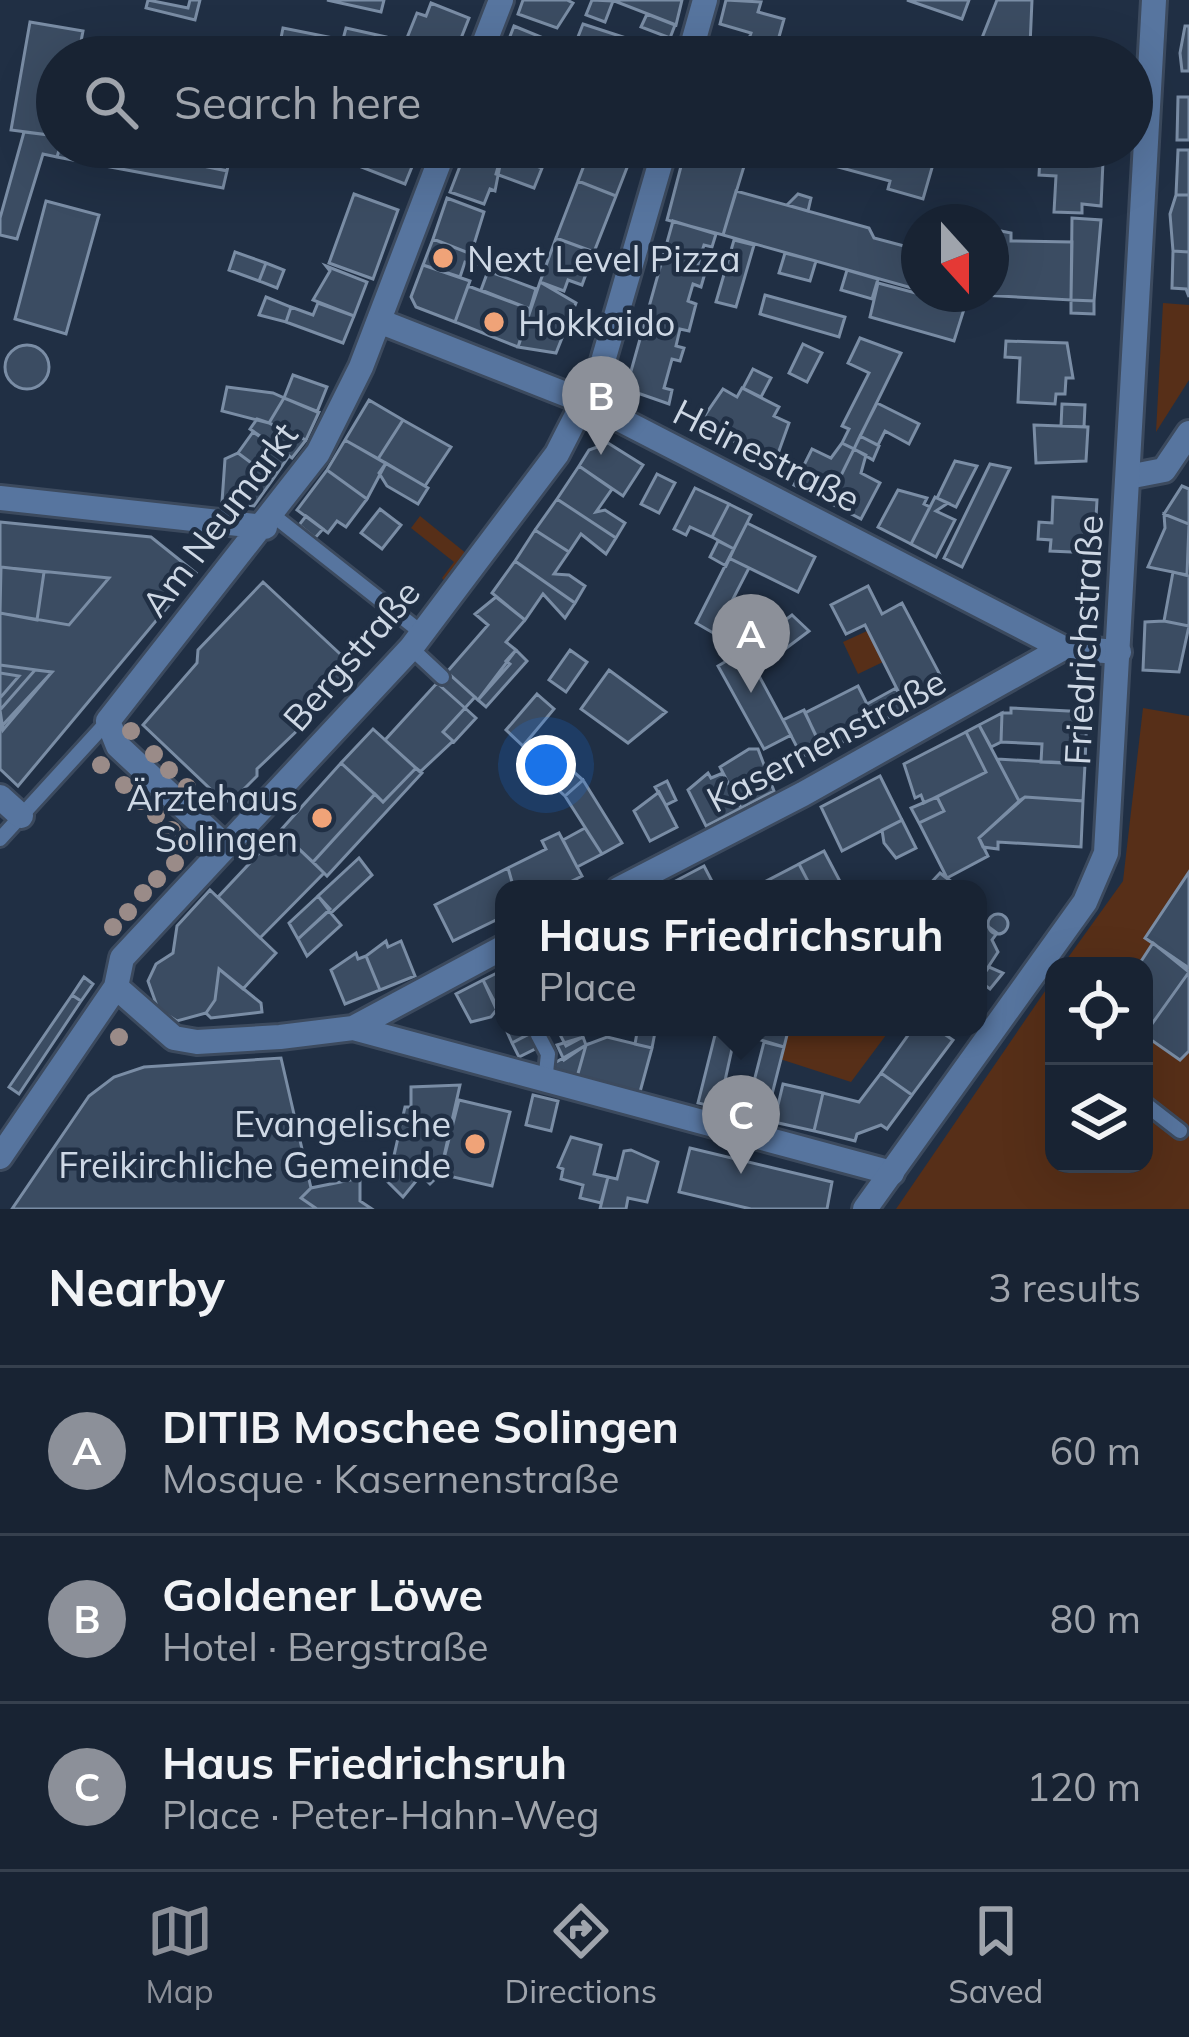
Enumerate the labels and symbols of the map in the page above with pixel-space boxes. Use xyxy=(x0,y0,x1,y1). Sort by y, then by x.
north arrow xyxy=(901,204,1009,312)
place label: Next Level Pizza xyxy=(467,236,741,281)
marker: Next Level Pizza xyxy=(430,245,456,271)
place label: Hokkaido xyxy=(518,300,675,345)
marker: Hokkaido xyxy=(481,309,507,335)
pin: B xyxy=(562,356,640,455)
street label: Heinestraße xyxy=(666,389,868,521)
street label: Am Neumarkt xyxy=(131,413,307,625)
street label: Friedrichstraße xyxy=(1054,514,1112,766)
street label: Bergstraße xyxy=(273,570,429,740)
pin: A xyxy=(712,594,790,693)
street label: Kasernenstraße xyxy=(699,658,953,822)
your location xyxy=(516,735,576,795)
place label: Ärztehaus Solingen xyxy=(126,775,298,861)
marker: Ärztehaus Solingen xyxy=(309,805,335,831)
pin: C xyxy=(702,1075,780,1174)
place label: Evangelische Freikirchliche Gemeinde xyxy=(58,1101,451,1187)
marker: Evangelische Freikirchliche Gemeinde xyxy=(462,1131,488,1157)

